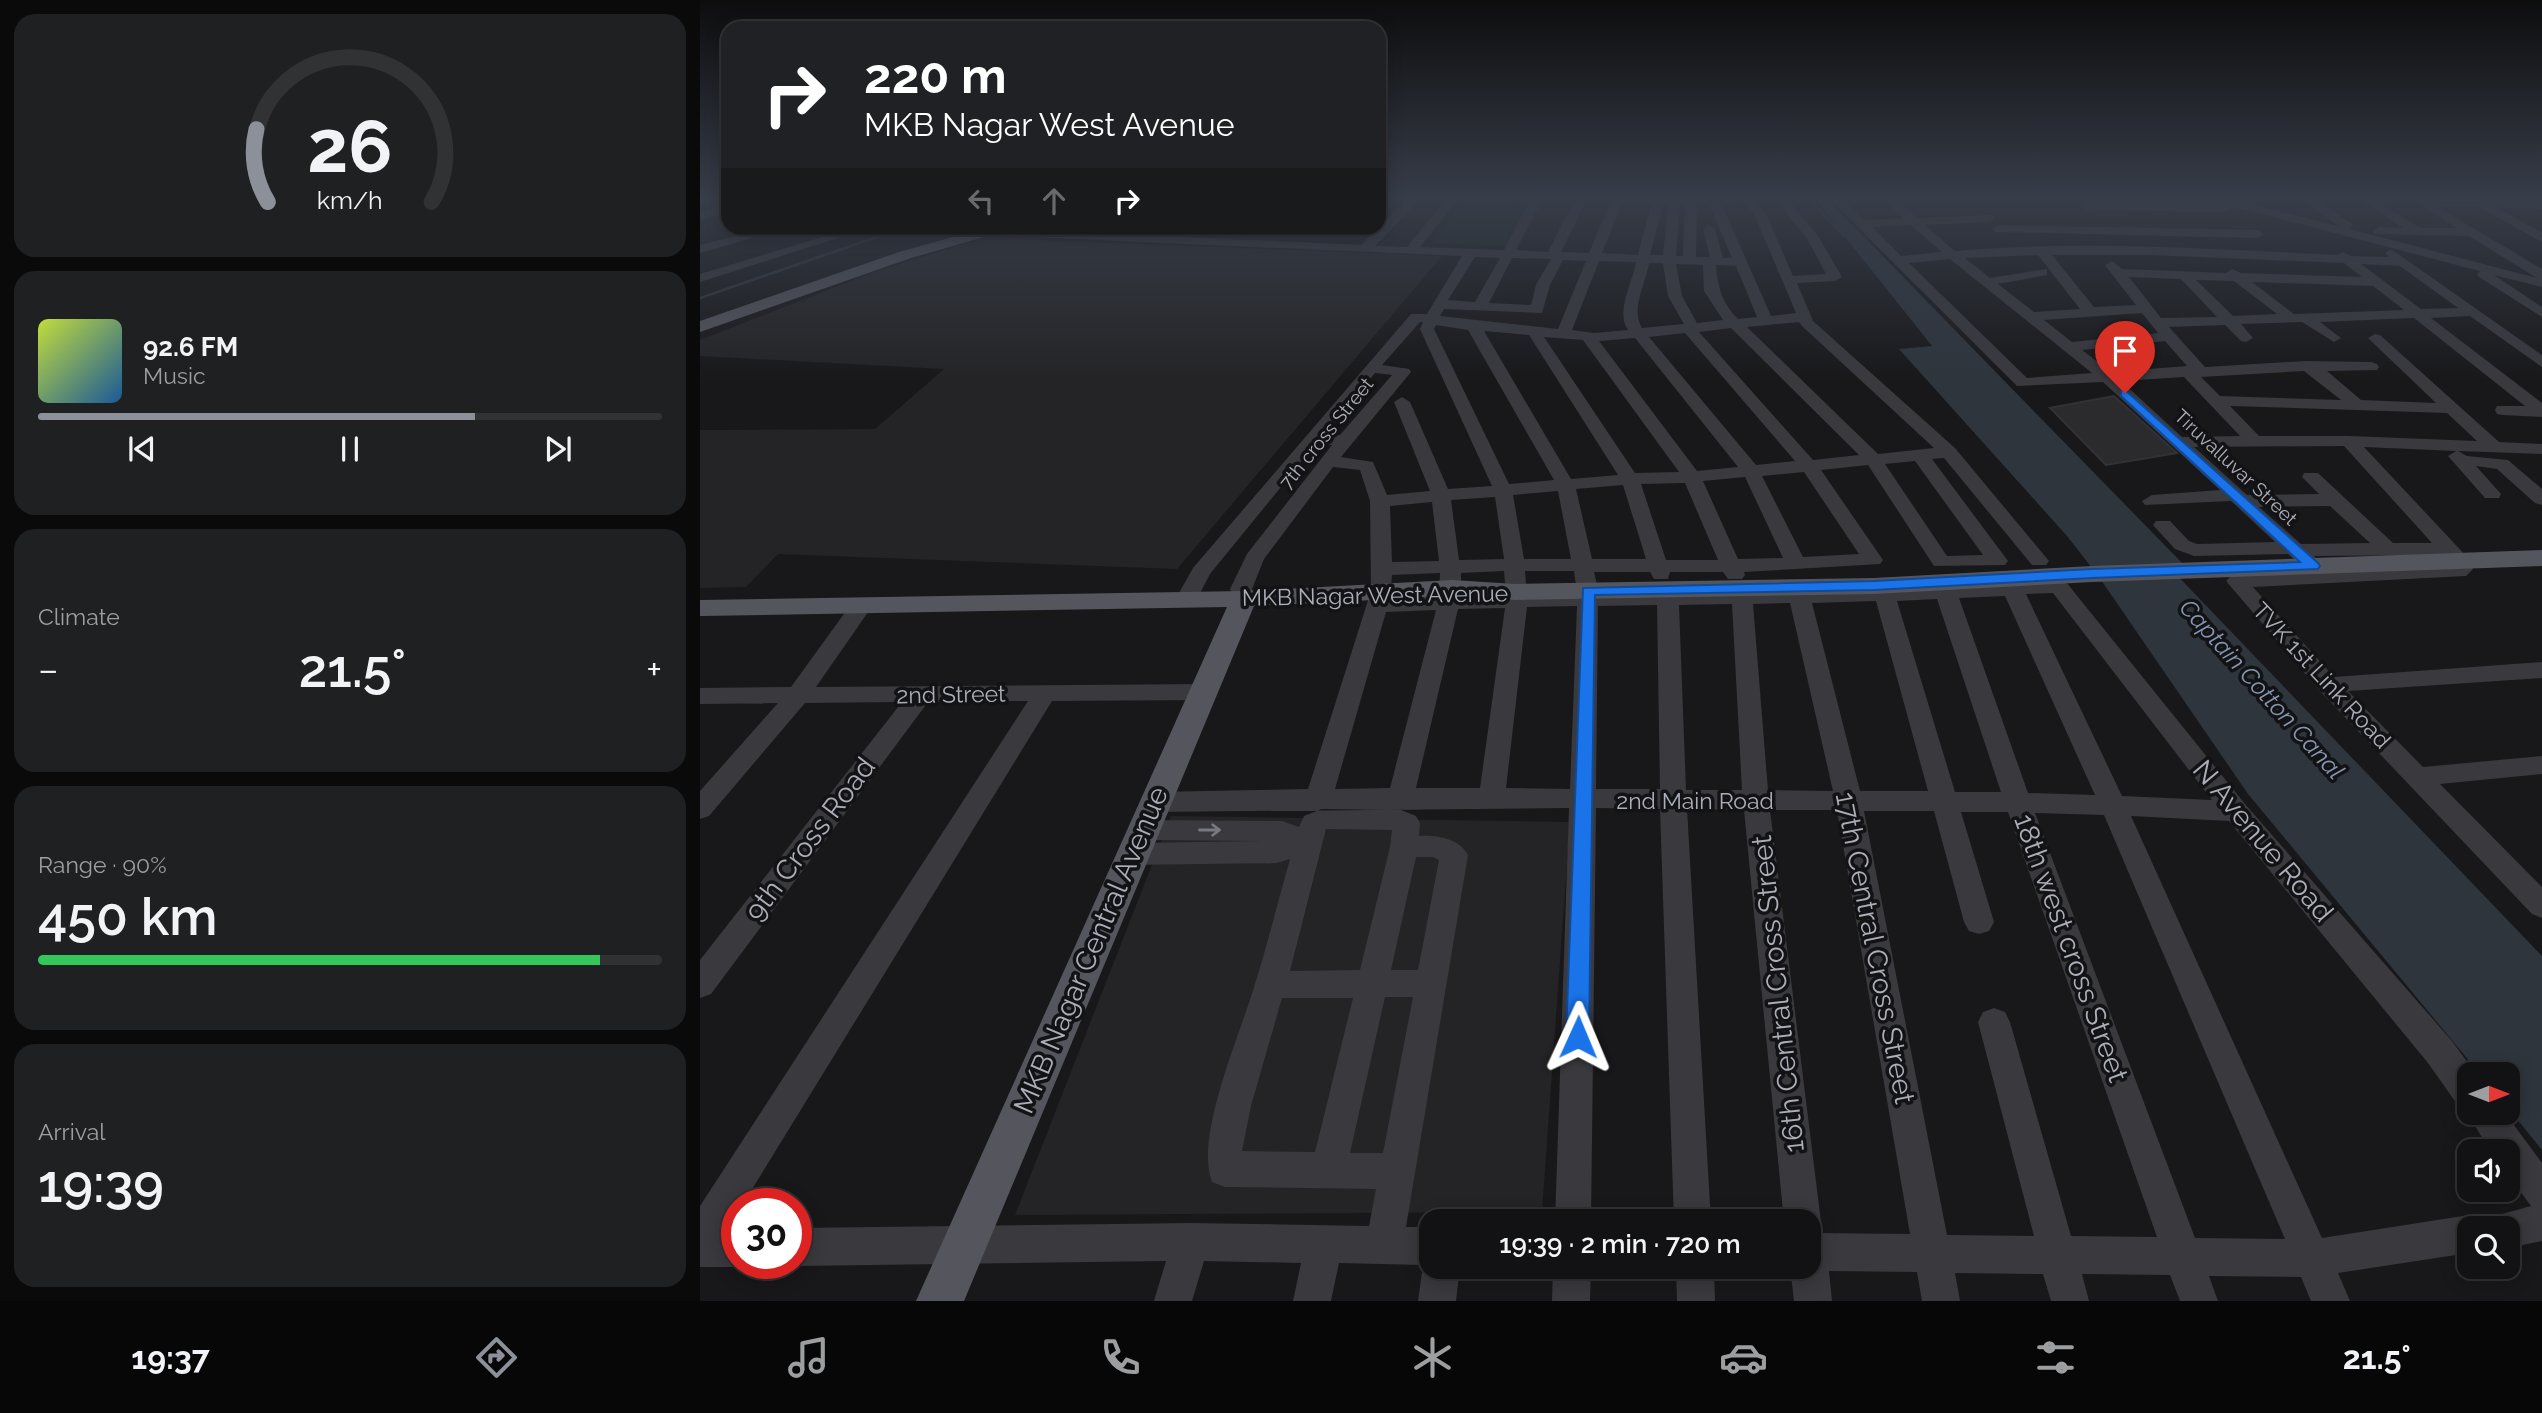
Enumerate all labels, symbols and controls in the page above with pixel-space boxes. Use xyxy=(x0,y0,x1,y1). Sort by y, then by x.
text: 220 m xyxy=(864,47,1007,104)
icon: right xyxy=(749,49,840,140)
text: 26 xyxy=(307,104,393,189)
text: MKB Nagar West Avenue xyxy=(864,106,1235,143)
icon: left xyxy=(962,182,1000,220)
icon: ahead xyxy=(1035,182,1073,220)
icon: right xyxy=(1108,182,1146,220)
text: km/h xyxy=(317,185,383,215)
pin xyxy=(2095,321,2155,393)
text: 92.6 FM xyxy=(143,332,238,362)
icon: arrive xyxy=(2106,332,2144,370)
text: Music xyxy=(143,362,206,389)
street label: 7th cross Street xyxy=(1275,373,1378,493)
street label: Tiruvalluvar Street xyxy=(2170,405,2302,530)
icon: previous xyxy=(123,430,161,468)
icon: pause xyxy=(331,430,369,468)
icon: next xyxy=(539,430,577,468)
street label: MKB Nagar West Avenue xyxy=(1242,579,1508,611)
water label: Captain Cotton Canal xyxy=(2174,593,2350,785)
street label: TVK 1st Link Road xyxy=(2247,596,2397,754)
text: Climate xyxy=(38,603,120,630)
text: 21.5° xyxy=(299,638,406,699)
text: − xyxy=(38,647,58,692)
text: + xyxy=(646,647,662,692)
street label: 2nd Street xyxy=(896,680,1006,708)
street label: 9th Cross Road xyxy=(738,751,882,927)
street label: N Avenue Road xyxy=(2186,754,2340,928)
street label: MKB Nagar Central Avenue xyxy=(1007,782,1175,1118)
street label: 2nd Main Road xyxy=(1616,787,1774,814)
street label: 17th Central Cross Street xyxy=(1829,789,1922,1107)
street label: 18th west cross Street xyxy=(2007,810,2135,1087)
one-way arrow xyxy=(1199,823,1222,837)
street label: 16th Central Cross Street xyxy=(1745,833,1811,1154)
text: Range · 90% xyxy=(38,851,167,878)
text: 450 km xyxy=(38,886,217,947)
position arrow xyxy=(1541,1000,1615,1074)
north arrow xyxy=(2457,1062,2520,1125)
map controls xyxy=(2457,1062,2520,1279)
text: Arrival xyxy=(38,1118,105,1145)
button: sound xyxy=(2457,1139,2520,1202)
text: 19:39 xyxy=(38,1153,164,1214)
speed limit sign: 30 xyxy=(721,1188,812,1279)
button: search xyxy=(2457,1216,2520,1279)
text: 19:39 · 2 min · 720 m xyxy=(1499,1229,1741,1259)
icon: directions xyxy=(472,1333,521,1382)
icon: music xyxy=(784,1333,833,1382)
icon: phone xyxy=(1096,1333,1145,1382)
icon: climate xyxy=(1408,1333,1457,1382)
icon: car xyxy=(1719,1333,1768,1382)
icon: filters xyxy=(2031,1333,2080,1382)
text: 19:37 xyxy=(131,1339,210,1376)
text: 21.5° xyxy=(2343,1339,2411,1376)

